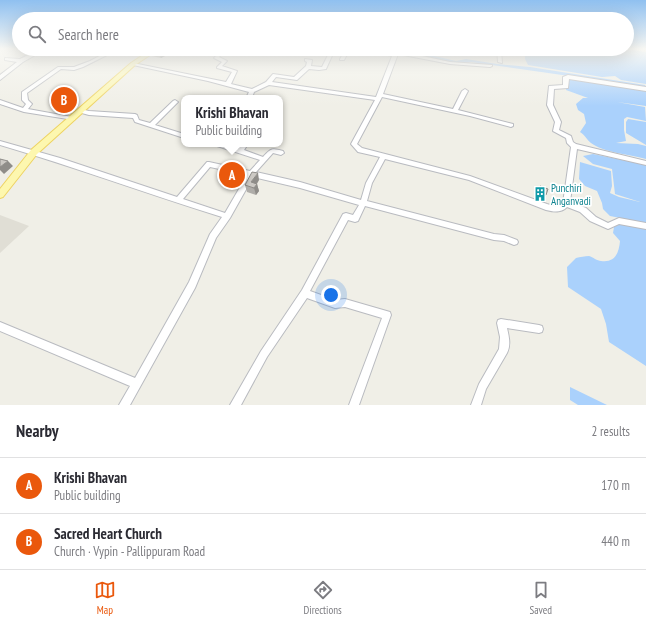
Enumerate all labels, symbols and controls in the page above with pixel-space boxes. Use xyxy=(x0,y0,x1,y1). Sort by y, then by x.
search box xyxy=(12,12,634,56)
icon: search xyxy=(26,23,48,45)
text: Search here xyxy=(58,25,119,44)
pin: B xyxy=(51,85,77,115)
popup xyxy=(181,95,283,147)
text: Krishi Bhavan xyxy=(196,103,268,122)
text: Public building xyxy=(196,122,262,139)
pin: A xyxy=(219,160,245,190)
place label: Punchiri Anganvadi xyxy=(551,181,591,208)
building icon: Punchiri Anganvadi xyxy=(532,186,548,202)
your location xyxy=(321,285,341,305)
text: Nearby xyxy=(16,420,59,442)
text: 2 results xyxy=(591,423,630,440)
text: Krishi Bhavan xyxy=(54,468,127,487)
text: A xyxy=(26,477,32,494)
text: 170 m xyxy=(601,477,630,494)
text: Public building xyxy=(54,487,121,504)
text: Sacred Heart Church xyxy=(54,524,162,543)
text: B xyxy=(26,533,32,550)
text: 440 m xyxy=(601,533,630,550)
text: Church · Vypin - Pallippuram Road xyxy=(54,543,205,560)
tab: Map xyxy=(94,579,116,617)
tab: Directions xyxy=(304,579,342,617)
tab: Saved xyxy=(529,579,552,617)

